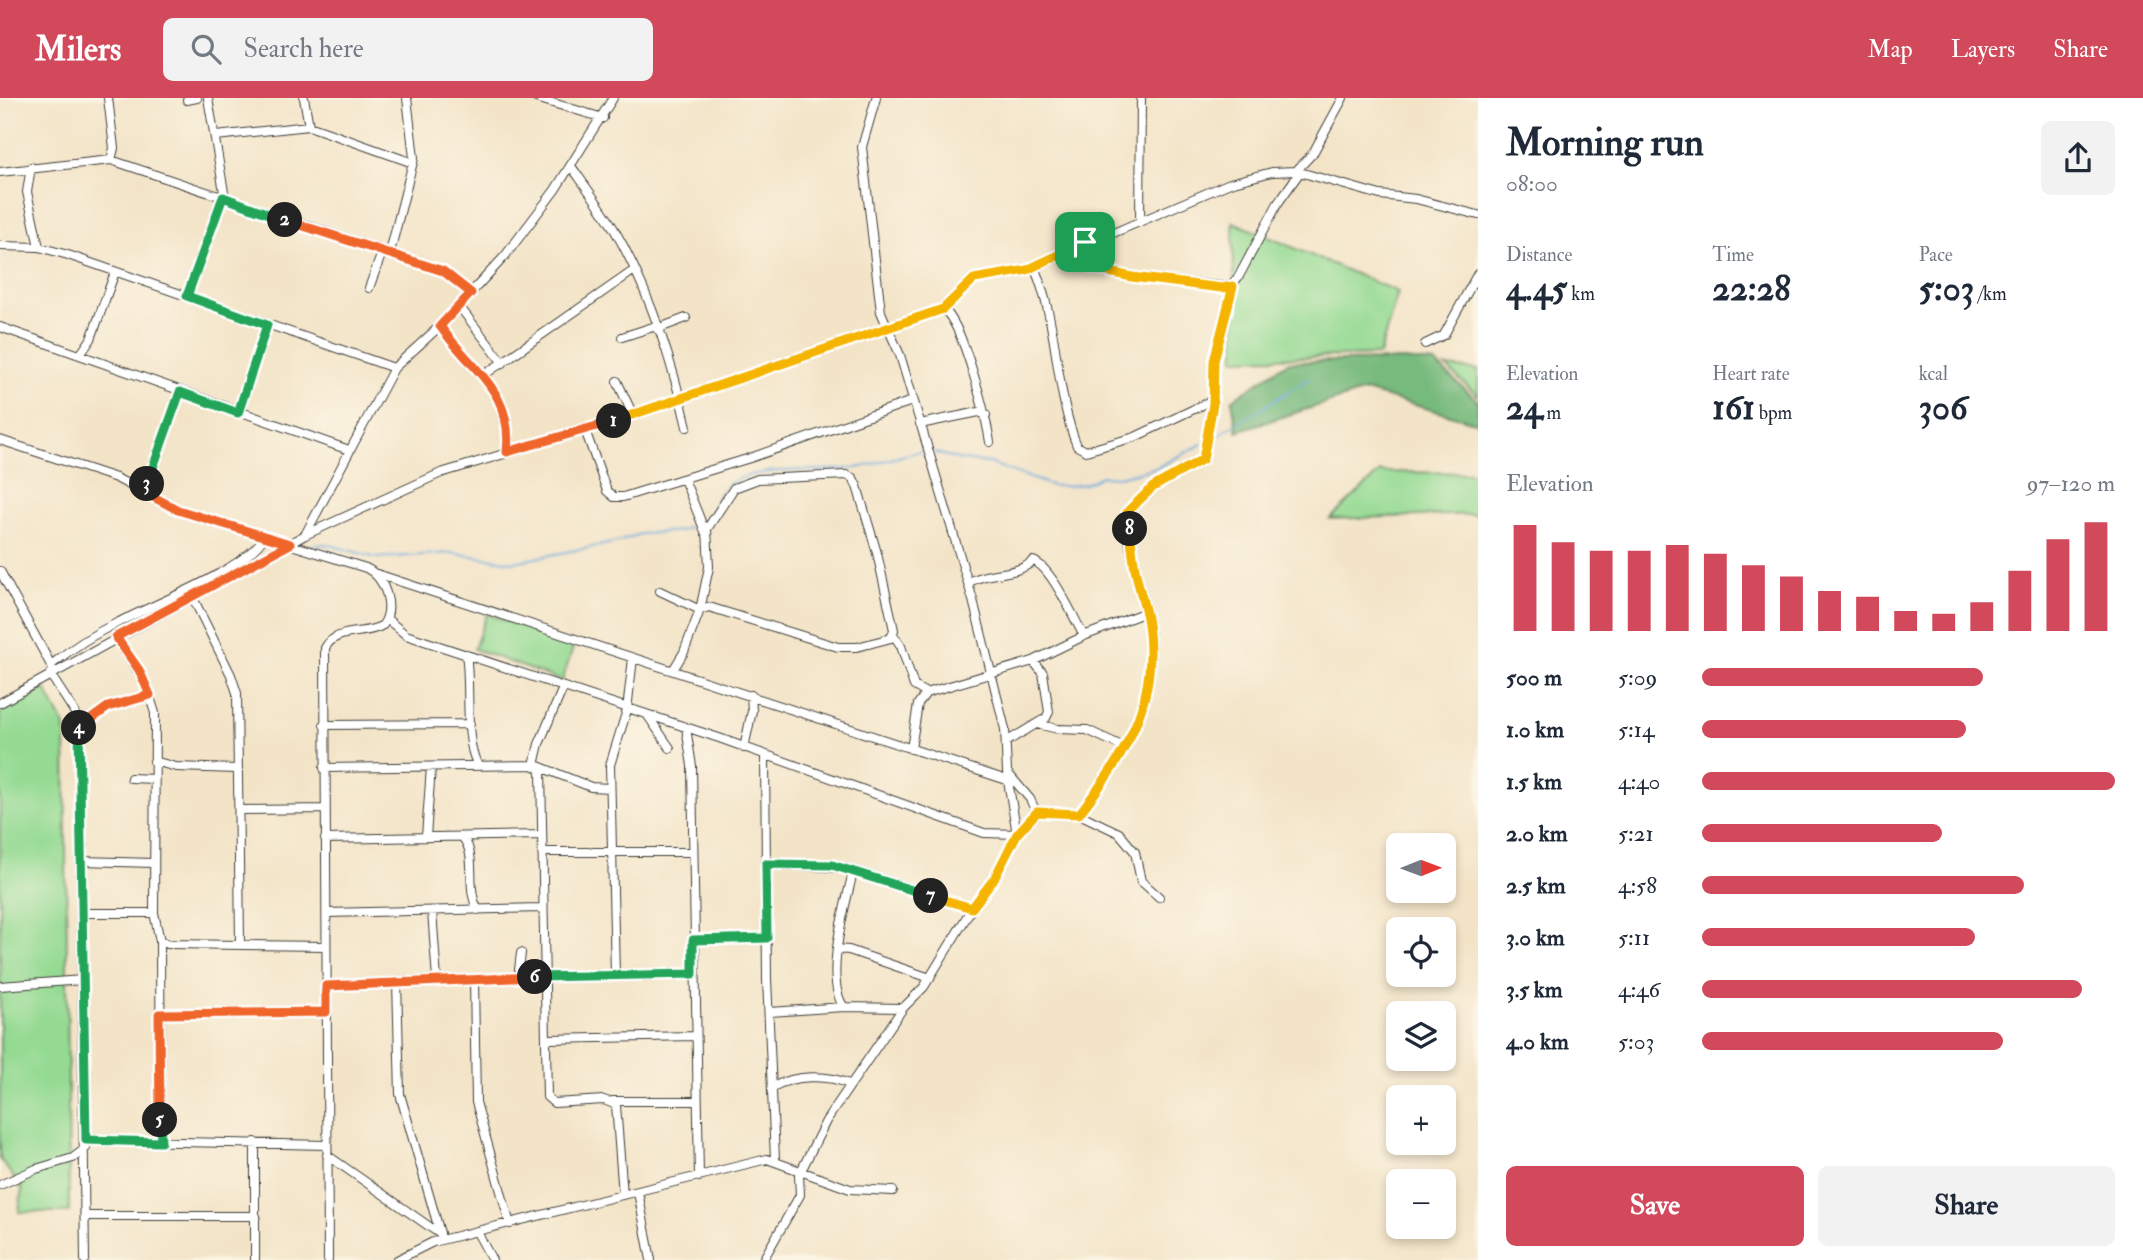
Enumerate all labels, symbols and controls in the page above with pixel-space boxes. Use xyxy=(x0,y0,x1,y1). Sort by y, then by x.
search box xyxy=(163,18,653,81)
text: Milers xyxy=(35,29,121,70)
icon: search xyxy=(187,30,225,68)
text: Search here xyxy=(243,33,364,65)
text: Map xyxy=(1868,34,1913,65)
text: Layers xyxy=(1951,34,2015,65)
text: Share xyxy=(2053,34,2108,65)
text: Morning run xyxy=(1506,119,1704,167)
button: share xyxy=(2041,121,2115,195)
text: 08:00 xyxy=(1506,169,1558,198)
pin: 2 xyxy=(268,202,302,238)
text: 2 xyxy=(280,207,289,231)
pin xyxy=(1055,212,1115,272)
icon: arrive xyxy=(1066,223,1104,261)
text: Distance xyxy=(1506,243,1572,267)
text: Time xyxy=(1712,243,1754,267)
text: Pace xyxy=(1919,243,1953,267)
text: 4.45 xyxy=(1506,267,1567,311)
text: 22:28 xyxy=(1712,267,1791,311)
text: 5:03 xyxy=(1919,267,1974,311)
text: km xyxy=(1567,282,1595,306)
text: /km xyxy=(1974,282,2007,306)
text: Elevation xyxy=(1506,362,1578,386)
text: Heart rate xyxy=(1712,362,1790,386)
text: kcal xyxy=(1919,362,1948,386)
text: 24 xyxy=(1506,386,1543,430)
text: 161 xyxy=(1712,386,1755,430)
text: 306 xyxy=(1919,386,1968,430)
text: m xyxy=(1543,401,1561,425)
text: bpm xyxy=(1755,401,1792,425)
pin: 1 xyxy=(596,404,632,438)
text: 1 xyxy=(610,408,617,432)
pin: 3 xyxy=(130,466,164,502)
text: Elevation xyxy=(1506,469,1594,498)
text: 97–120 m xyxy=(2027,469,2115,498)
text: 3 xyxy=(143,471,150,495)
pin: 8 xyxy=(1112,512,1148,546)
text: 8 xyxy=(1125,516,1134,540)
text: 500 m xyxy=(1506,663,1562,692)
text: 5:09 xyxy=(1618,663,1657,692)
pin: 4 xyxy=(62,710,96,746)
text: 4 xyxy=(73,715,84,739)
text: 1.0 km xyxy=(1506,715,1564,744)
text: 5:14 xyxy=(1618,715,1654,744)
text: 1.5 km xyxy=(1506,767,1562,796)
text: 4:40 xyxy=(1618,767,1660,796)
text: 2.0 km xyxy=(1506,819,1568,848)
text: 5:21 xyxy=(1618,819,1654,848)
north arrow xyxy=(1386,833,1456,903)
map controls xyxy=(1386,833,1456,1239)
text: 2.5 km xyxy=(1506,871,1566,900)
text: 4:58 xyxy=(1618,871,1657,900)
pin: 7 xyxy=(914,878,948,914)
text: 7 xyxy=(926,883,935,907)
button: locate xyxy=(1386,917,1456,987)
text: 3.0 km xyxy=(1506,923,1565,952)
text: 5:11 xyxy=(1618,923,1650,952)
pin: 6 xyxy=(518,960,552,994)
text: 6 xyxy=(530,964,539,988)
text: 3.5 km xyxy=(1506,975,1563,1004)
text: 4:46 xyxy=(1618,975,1660,1004)
button: layers xyxy=(1386,1001,1456,1071)
text: 4.0 km xyxy=(1506,1027,1569,1056)
text: 5:03 xyxy=(1618,1027,1654,1056)
button: + xyxy=(1386,1085,1456,1155)
pin: 5 xyxy=(142,1102,178,1138)
text: 5 xyxy=(155,1107,164,1131)
button: Save xyxy=(1506,1166,1804,1246)
button: Share xyxy=(1818,1166,2115,1246)
button: − xyxy=(1386,1169,1456,1239)

